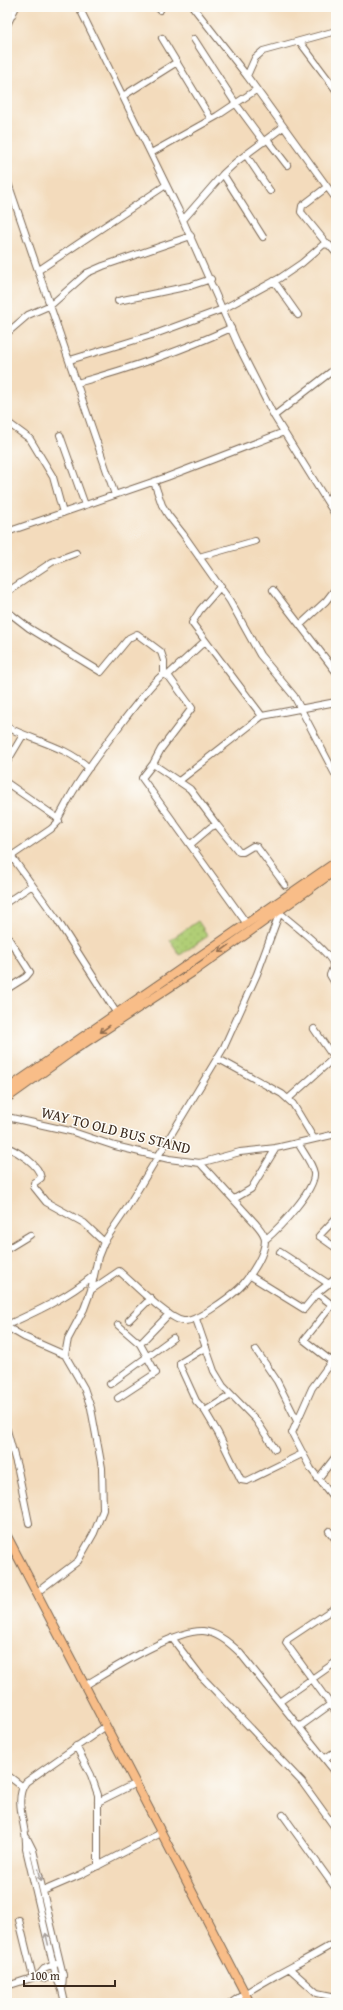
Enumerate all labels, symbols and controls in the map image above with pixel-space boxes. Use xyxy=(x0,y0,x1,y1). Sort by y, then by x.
one-way arrow xyxy=(219,945,230,953)
one-way arrow xyxy=(100,1025,111,1033)
street label: WAY TO OLD BUS STAND xyxy=(39,1101,193,1159)
one-way arrow xyxy=(36,1868,44,1881)
one-way arrow xyxy=(43,1933,51,1946)
scale bar xyxy=(24,1962,115,1988)
text: 100 m xyxy=(30,1967,60,1984)

